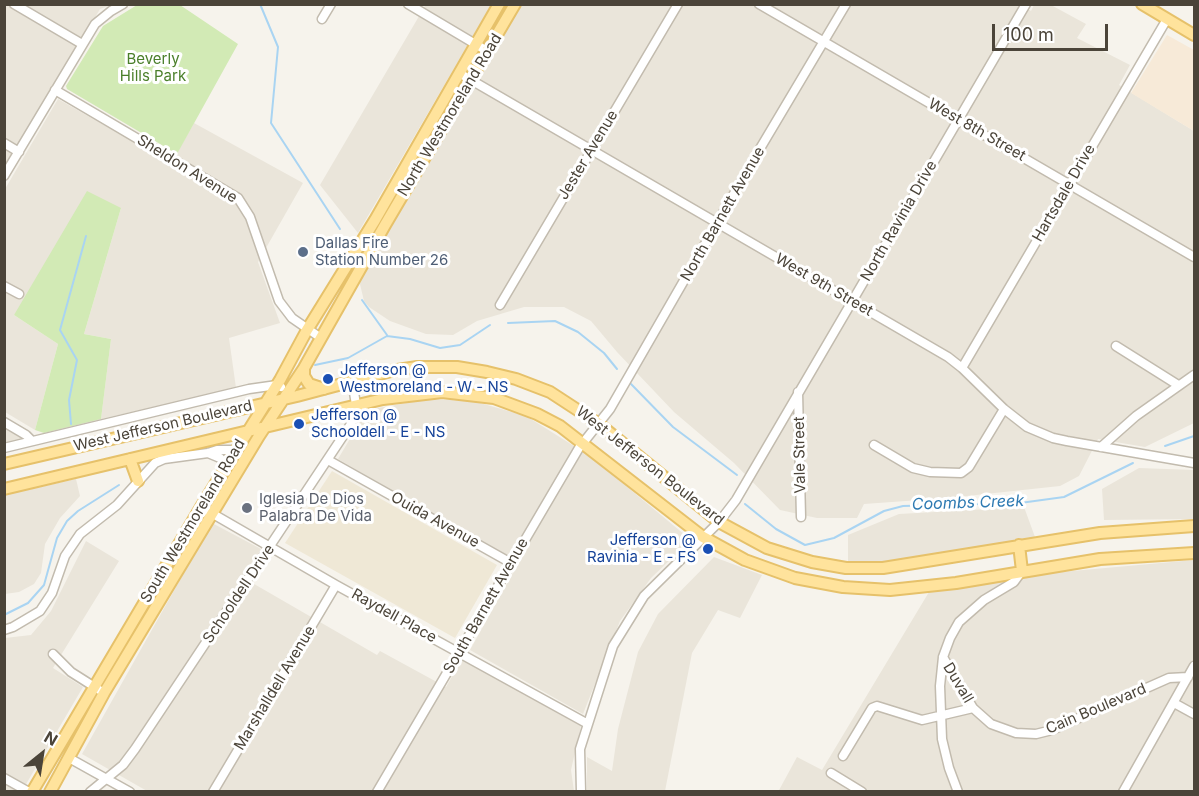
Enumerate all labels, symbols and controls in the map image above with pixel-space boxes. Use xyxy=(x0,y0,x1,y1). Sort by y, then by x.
scale bar xyxy=(995,12,1110,50)
text: 100 m xyxy=(1003,24,1054,45)
street label: North Westmoreland Road xyxy=(394,30,506,200)
park label: Beverly Hills Park xyxy=(120,50,186,85)
street label: West 8th Street xyxy=(925,95,1029,165)
street label: Jester Avenue xyxy=(554,107,622,203)
street label: Sheldon Avenue xyxy=(134,131,240,207)
street label: Hartsdale Drive xyxy=(1029,141,1099,245)
street label: North Barnett Avenue xyxy=(677,144,769,284)
street label: North Ravinia Drive xyxy=(857,157,941,285)
place label: Dallas Fire Station Number 26 xyxy=(315,234,448,269)
marker: Dallas Fire Station Number 26 xyxy=(296,245,310,259)
street label: West 9th Street xyxy=(772,250,876,320)
place label: Jefferson @ Westmoreland - W - NS xyxy=(340,361,508,396)
marker: Jefferson @ Westmoreland - W - NS xyxy=(321,372,335,386)
street label: West Jefferson Boulevard xyxy=(72,397,254,455)
street label: West Jefferson Boulevard xyxy=(572,403,728,529)
place label: Jefferson @ Schooldell - E - NS xyxy=(311,406,445,441)
street label: Vale Street xyxy=(790,416,810,494)
marker: Jefferson @ Schooldell - E - NS xyxy=(292,417,306,431)
street label: South Westmoreland Road xyxy=(137,436,249,606)
street label: Ouida Avenue xyxy=(388,488,482,552)
place label: Iglesia De Dios Palabra De Vida xyxy=(259,490,372,525)
water label: Coombs Creek xyxy=(912,491,1024,515)
marker: Iglesia De Dios Palabra De Vida xyxy=(240,501,254,515)
place label: Jefferson @ Ravinia - E - FS xyxy=(587,531,696,566)
street label: South Barnett Avenue xyxy=(440,535,532,677)
street label: Schooldell Drive xyxy=(199,541,279,647)
marker: Jefferson @ Ravinia - E - FS xyxy=(701,542,715,556)
street label: Raydell Place xyxy=(348,585,440,647)
street label: Marshalldell Avenue xyxy=(231,622,319,754)
street label: Duvall xyxy=(939,660,977,706)
street label: Cain Boulevard xyxy=(1043,680,1149,738)
north arrow xyxy=(12,724,72,784)
text: N xyxy=(41,727,61,750)

